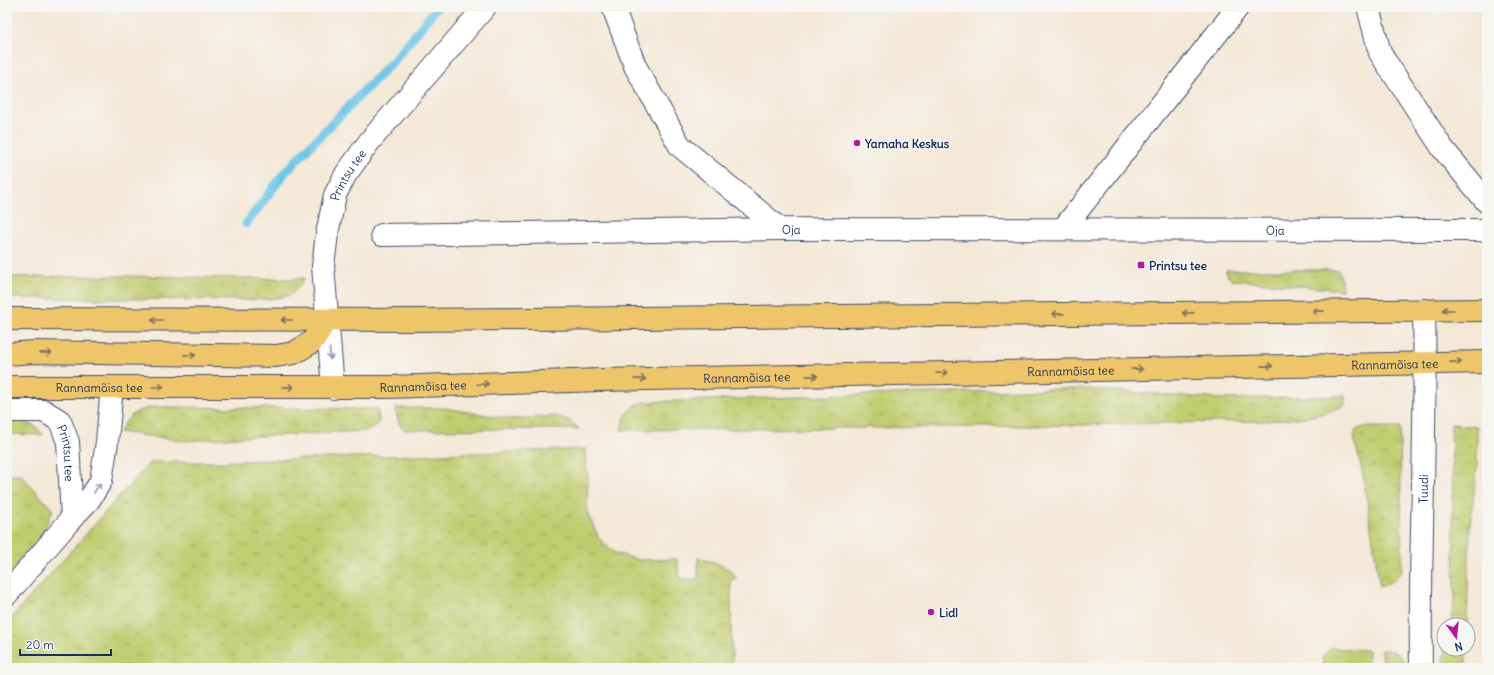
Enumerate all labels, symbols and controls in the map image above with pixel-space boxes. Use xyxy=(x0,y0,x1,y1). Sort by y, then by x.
place label: Yamaha Keskus xyxy=(864,136,950,151)
marker: Yamaha Keskus xyxy=(852,138,862,148)
street label: Printsu tee xyxy=(327,146,369,202)
street label: Oja xyxy=(782,222,801,237)
street label: Oja xyxy=(1266,222,1285,237)
place label: Printsu tee xyxy=(1149,258,1207,273)
marker: Printsu tee xyxy=(1136,260,1146,270)
one-way arrow xyxy=(1442,306,1455,314)
one-way arrow xyxy=(1312,307,1325,315)
one-way arrow xyxy=(1182,309,1195,317)
one-way arrow xyxy=(1052,310,1065,318)
one-way arrow xyxy=(151,316,164,324)
one-way arrow xyxy=(281,316,294,324)
one-way arrow xyxy=(326,347,333,360)
one-way arrow xyxy=(39,349,52,356)
one-way arrow xyxy=(183,351,196,359)
street label: Rannamõisa tee xyxy=(1351,355,1438,372)
one-way arrow xyxy=(1449,358,1462,366)
street label: Rannamõisa tee xyxy=(1027,362,1115,379)
one-way arrow xyxy=(1260,362,1273,370)
one-way arrow xyxy=(1130,365,1143,373)
street label: Rannamõisa tee xyxy=(703,369,791,385)
one-way arrow xyxy=(935,369,948,377)
one-way arrow xyxy=(805,372,818,380)
one-way arrow xyxy=(633,375,646,383)
street label: Rannamõisa tee xyxy=(379,377,467,395)
street label: Rannamõisa tee xyxy=(55,380,143,395)
one-way arrow xyxy=(476,380,489,388)
one-way arrow xyxy=(151,383,164,391)
one-way arrow xyxy=(281,383,294,391)
street label: Printsu tee xyxy=(54,422,78,482)
street label: Tuudi xyxy=(1415,474,1431,504)
one-way arrow xyxy=(93,483,101,494)
place label: Lidl xyxy=(939,605,958,620)
marker: Lidl xyxy=(926,607,936,617)
north arrow xyxy=(1436,617,1476,657)
scale bar xyxy=(20,631,111,657)
text: 20 m xyxy=(26,637,54,652)
text: N xyxy=(1453,639,1464,654)

